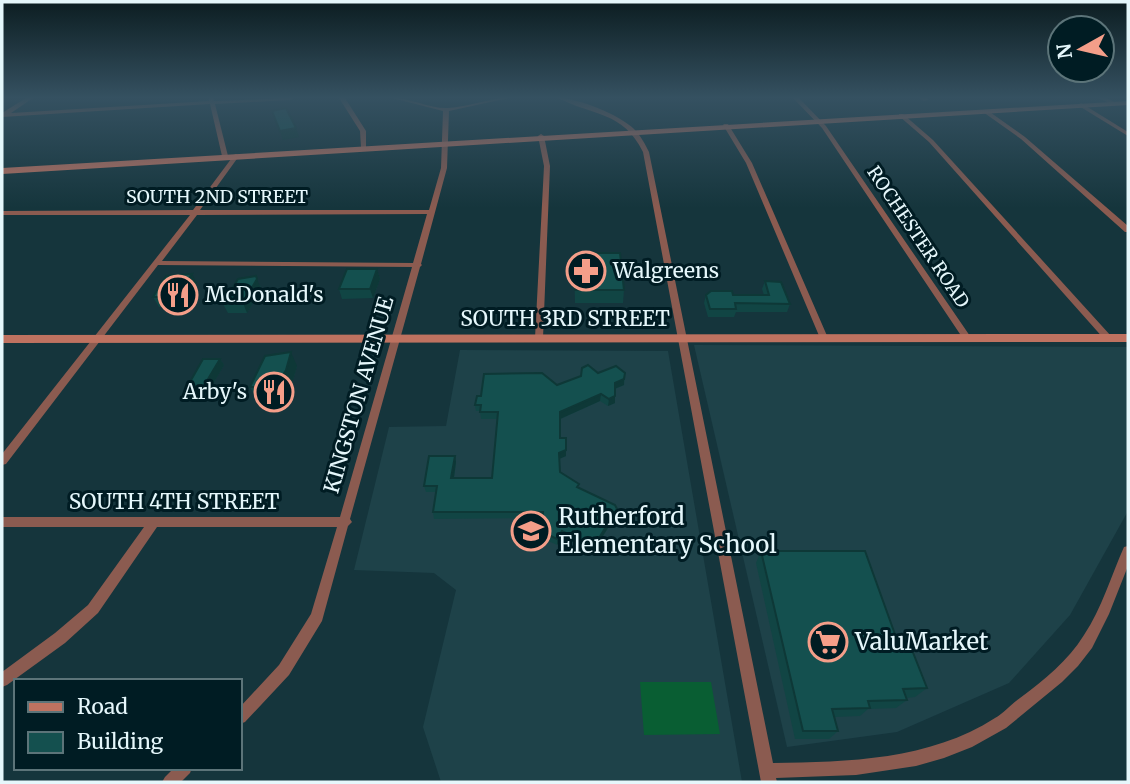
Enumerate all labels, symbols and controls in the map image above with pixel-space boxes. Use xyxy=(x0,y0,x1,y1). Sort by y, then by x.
north arrow xyxy=(1046,14,1116,84)
text: N xyxy=(1051,42,1077,60)
street label: ROCHESTER ROAD xyxy=(862,161,974,312)
street label: SOUTH 2ND STREET xyxy=(126,185,308,208)
pharmacy icon: Walgreens xyxy=(565,250,607,292)
place label: Walgreens xyxy=(612,257,719,284)
restaurant icon: McDonald's xyxy=(157,274,199,316)
place label: McDonald's xyxy=(205,281,324,308)
street label: KINGSTON AVENUE xyxy=(318,293,400,496)
street label: SOUTH 3RD STREET xyxy=(460,305,670,332)
restaurant icon: Arby's xyxy=(253,371,295,413)
place label: Arby's xyxy=(182,378,247,405)
street label: SOUTH 4TH STREET xyxy=(69,488,280,515)
place label: Rutherford Elementary School xyxy=(558,501,777,560)
school or university icon: Rutherford Elementary School xyxy=(510,510,552,552)
supermarket icon: ValuMarket xyxy=(807,621,849,663)
place label: ValuMarket xyxy=(854,626,989,657)
legend xyxy=(14,679,242,770)
text: Road xyxy=(77,693,128,720)
text: Building xyxy=(77,728,164,755)

